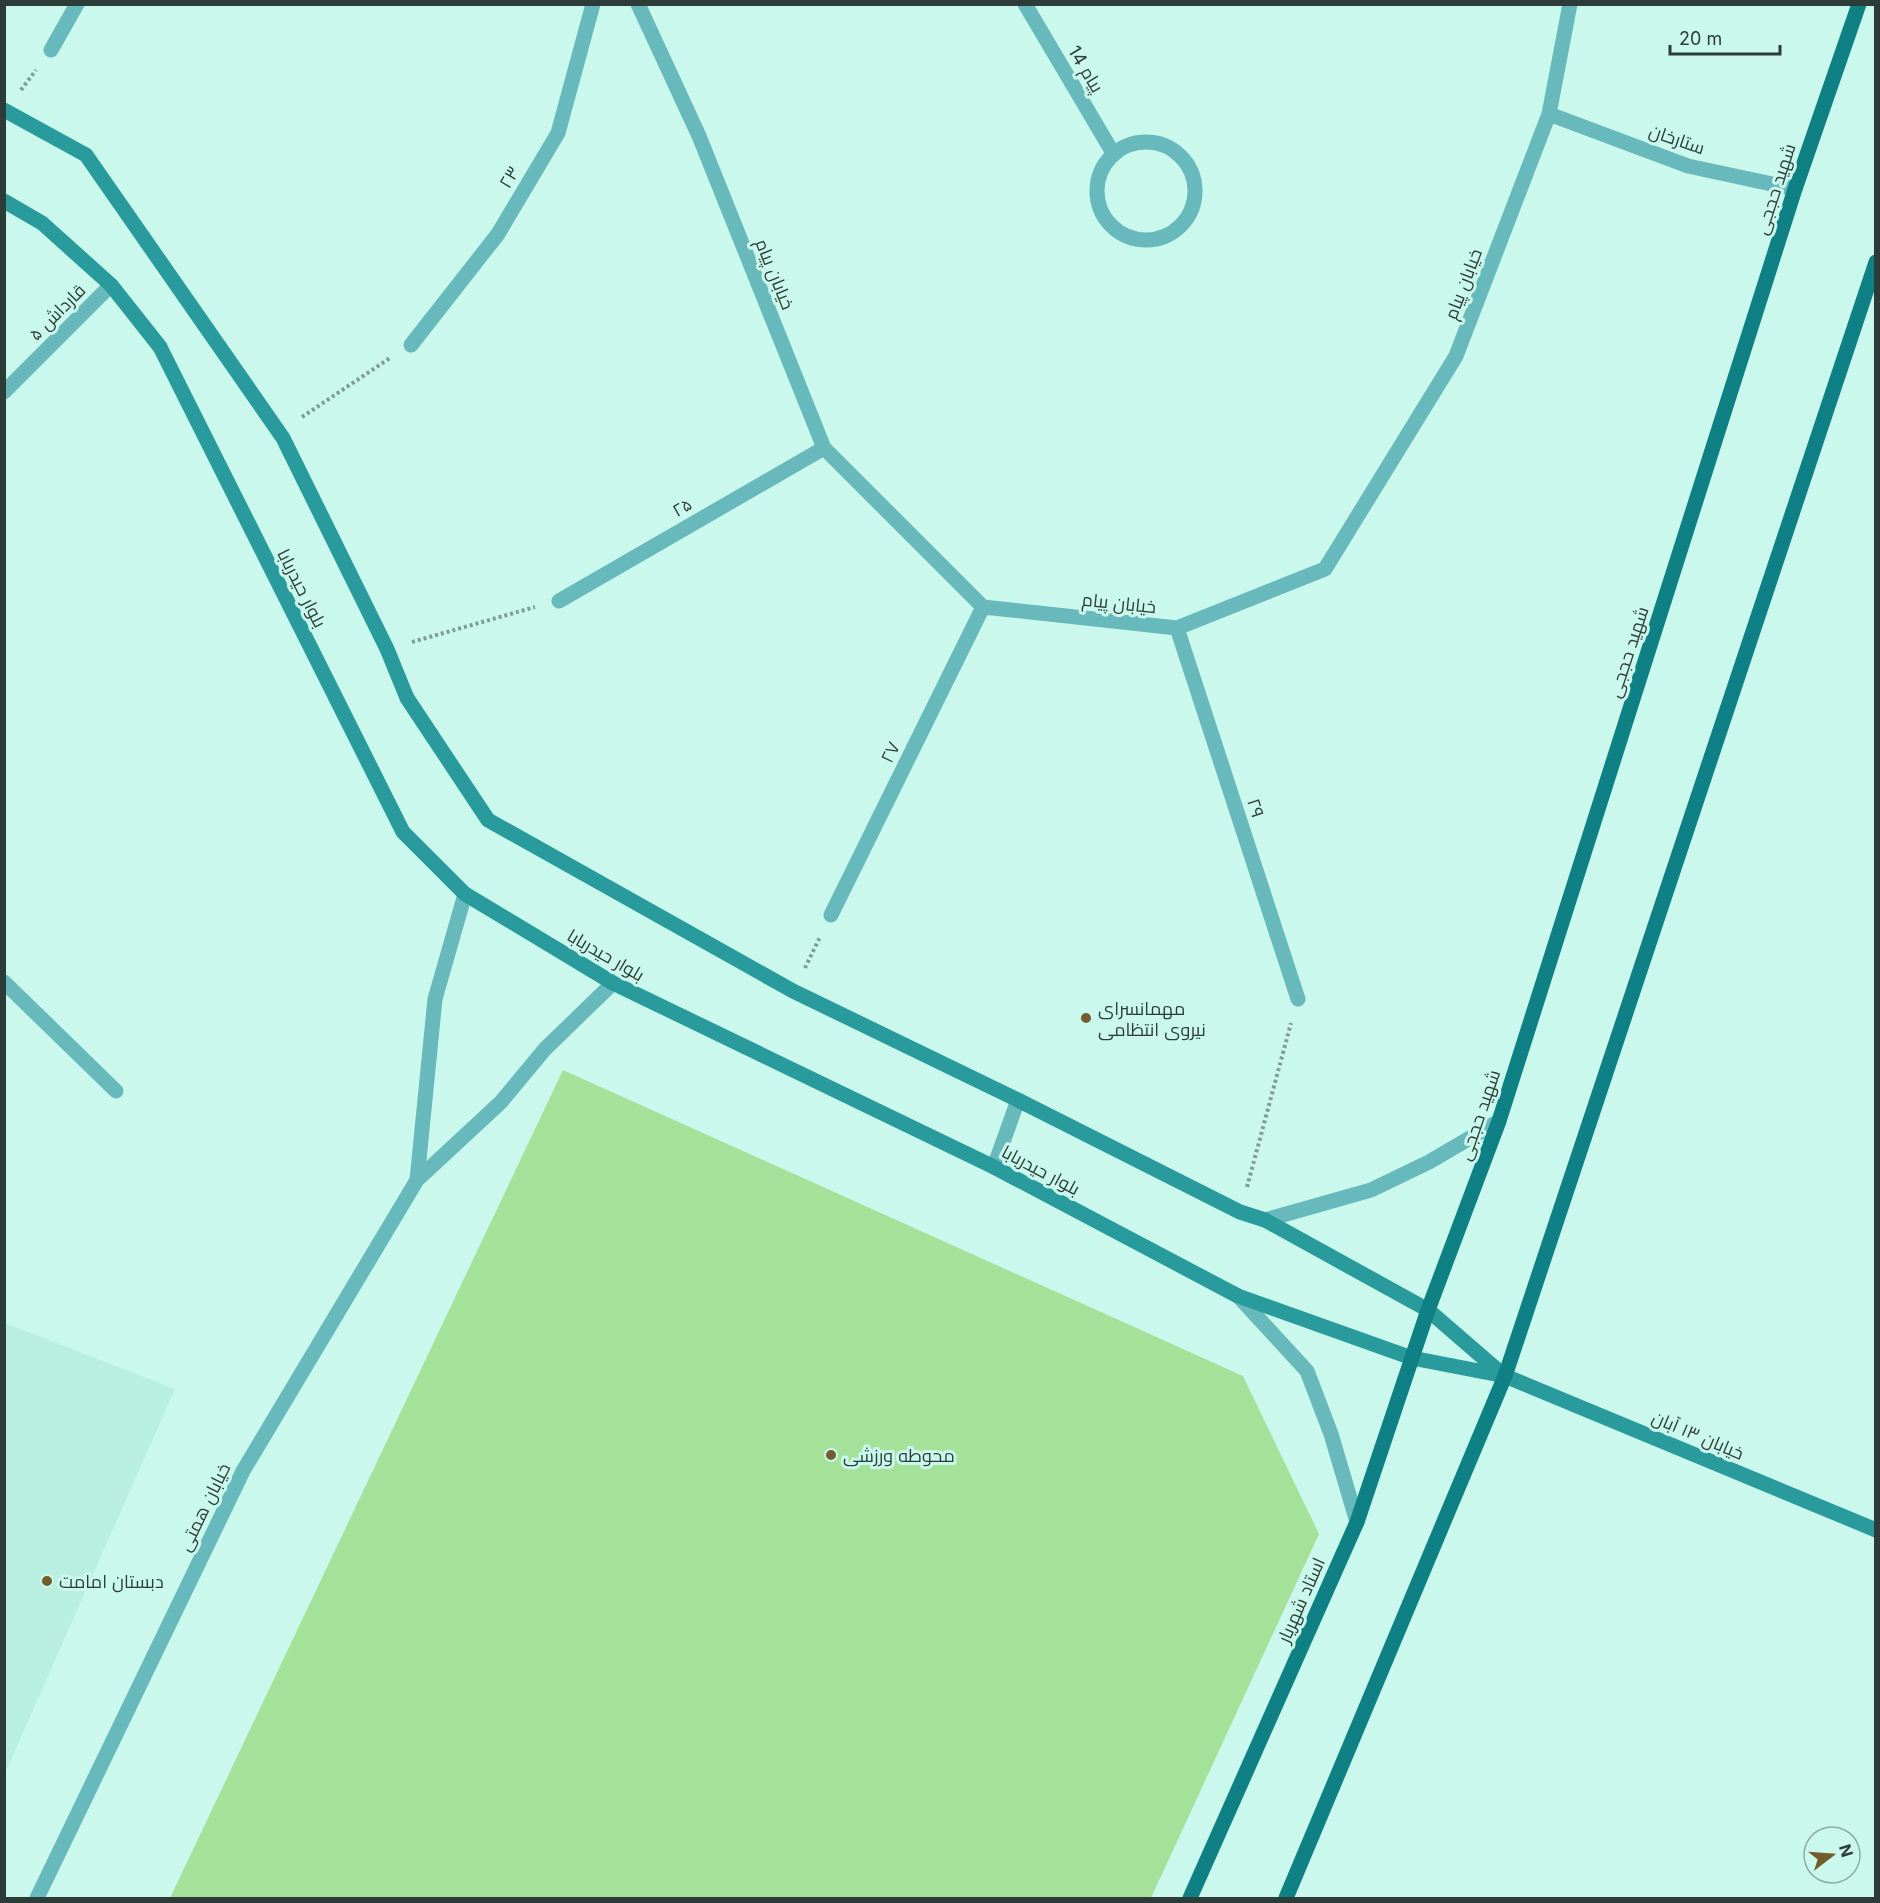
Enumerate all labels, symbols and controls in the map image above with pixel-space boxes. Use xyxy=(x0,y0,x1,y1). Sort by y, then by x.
scale bar xyxy=(1670,18,1780,56)
text: 20 m xyxy=(1679,28,1722,49)
street label: پیام 14 xyxy=(1062,42,1108,97)
street label: ستارخان xyxy=(1646,120,1708,159)
street label: شهید حججی xyxy=(1750,141,1801,237)
street label: ۲۳ xyxy=(494,162,524,192)
street label: خیابان پیام xyxy=(749,236,799,313)
street label: خیابان پیام xyxy=(1440,245,1488,323)
street label: ۵ قارداش xyxy=(24,279,90,345)
street label: ۲۵ xyxy=(668,493,696,521)
street label: بلوار حیدربابا xyxy=(272,545,331,631)
street label: خیابان پیام xyxy=(1081,589,1157,619)
street label: شهید حججی xyxy=(1603,604,1654,700)
street label: ۲۷ xyxy=(876,738,904,766)
street label: ۲۹ xyxy=(1243,796,1269,820)
street label: بلوار حیدربابا xyxy=(563,925,648,986)
place label: مهمانسرای نیروی انتظامی xyxy=(1098,998,1206,1041)
marker: مهمانسرای نیروی انتظامی xyxy=(1079,1011,1093,1025)
street label: شهید حججی xyxy=(1454,1067,1505,1163)
street label: بلوار حیدربابا xyxy=(998,1141,1084,1200)
street label: خیابان ۱۳ آبان xyxy=(1649,1406,1747,1465)
place label: محوطه ورزشی xyxy=(843,1445,955,1467)
marker: محوطه ورزشی xyxy=(824,1448,838,1462)
street label: خیابان همتی xyxy=(174,1460,235,1555)
street label: استاد شهریار xyxy=(1272,1554,1330,1647)
place label: دبستان امامت xyxy=(59,1571,164,1593)
marker: دبستان امامت xyxy=(40,1574,54,1588)
north arrow xyxy=(1802,1825,1862,1885)
text: N xyxy=(1835,1842,1858,1859)

